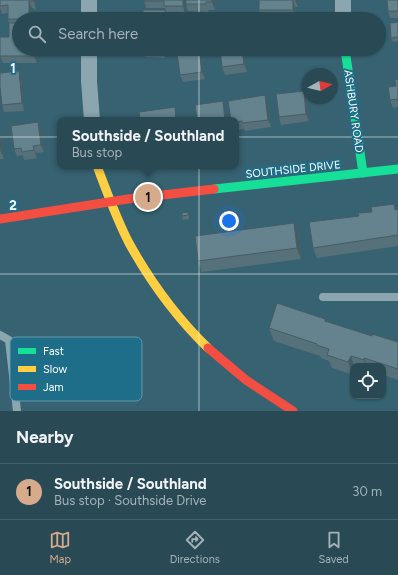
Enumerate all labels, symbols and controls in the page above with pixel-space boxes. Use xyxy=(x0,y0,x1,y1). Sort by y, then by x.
search box xyxy=(12,12,386,56)
icon: search xyxy=(26,23,48,45)
text: Search here xyxy=(58,25,138,43)
text: 1 xyxy=(10,61,16,76)
north arrow xyxy=(302,68,338,104)
street label: ASHBURY ROAD xyxy=(341,69,366,154)
popup xyxy=(57,117,239,169)
text: Southside / Southland xyxy=(72,127,224,145)
text: Bus stop xyxy=(72,145,122,160)
street label: SOUTHSIDE DRIVE xyxy=(245,158,341,181)
pin: 1 xyxy=(135,182,161,212)
text: 2 xyxy=(9,198,17,213)
your location xyxy=(219,211,239,231)
legend xyxy=(10,337,142,401)
text: Fast xyxy=(43,345,64,358)
text: Slow xyxy=(43,363,67,376)
map controls xyxy=(350,363,386,399)
button: locate xyxy=(350,363,386,399)
text: Jam xyxy=(43,381,64,394)
text: Nearby xyxy=(16,427,74,447)
text: Southside / Southland xyxy=(54,475,207,493)
text: 1 xyxy=(26,484,32,499)
text: 30 m xyxy=(352,484,382,499)
text: Bus stop · Southside Drive xyxy=(54,493,206,508)
tab: Map xyxy=(49,529,71,566)
tab: Directions xyxy=(170,529,220,566)
tab: Saved xyxy=(318,529,349,566)

